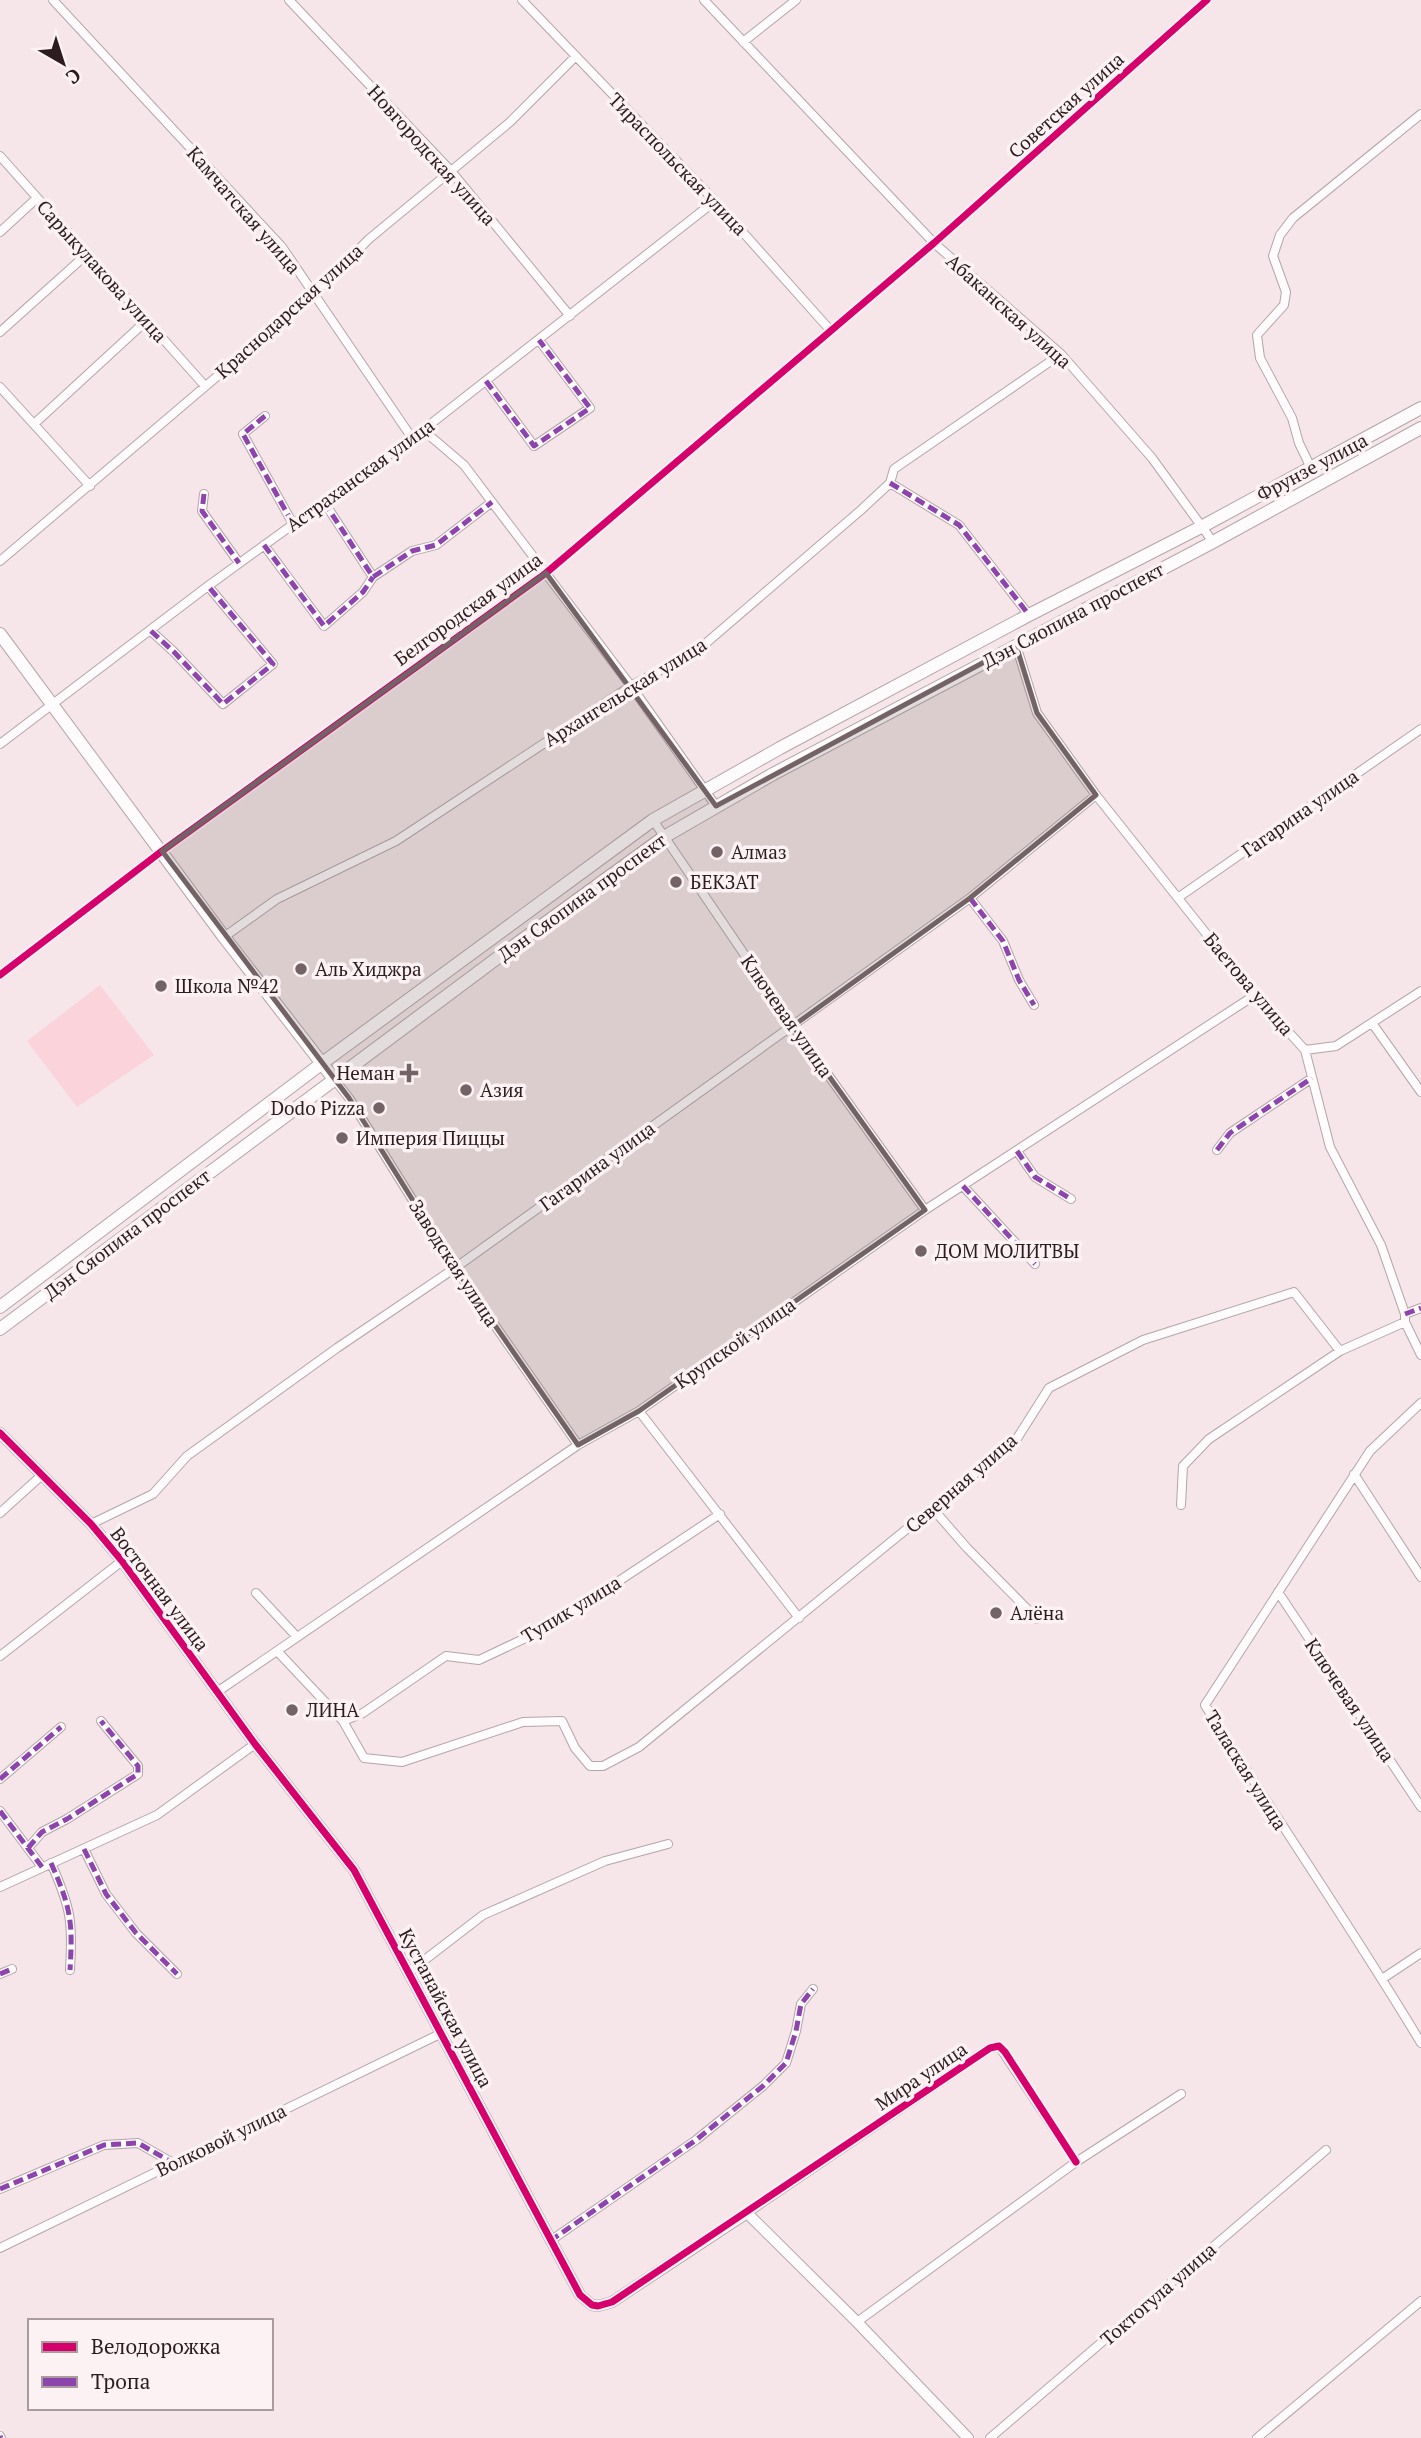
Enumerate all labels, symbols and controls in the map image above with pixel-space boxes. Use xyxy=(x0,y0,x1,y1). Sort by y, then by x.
north arrow xyxy=(28,28,98,98)
street label: Советская улица xyxy=(1003,46,1129,163)
text: С xyxy=(61,63,87,90)
street label: Новгородская улица xyxy=(363,79,502,230)
street label: Тираспольская улица xyxy=(604,87,753,241)
street label: Камчатская улица xyxy=(182,141,307,279)
street label: Сарыкулакова улица xyxy=(32,194,173,347)
street label: Краснодарская улица xyxy=(210,237,368,384)
street label: Абаканская улица xyxy=(941,248,1077,374)
street label: Астраханская улица xyxy=(281,412,439,537)
street label: Фрунзе улица xyxy=(1252,427,1372,506)
street label: Белгородская улица xyxy=(389,546,547,671)
street label: Дэн Сяопина проспект xyxy=(978,556,1168,673)
street label: Архангельская улица xyxy=(539,631,711,752)
street label: Гагарина улица xyxy=(1236,763,1363,862)
street label: Дэн Сяопина проспект xyxy=(492,827,671,966)
place label: Алмаз xyxy=(731,839,787,864)
marker: Алмаз xyxy=(709,844,725,860)
place label: БЕКЗАТ xyxy=(690,869,759,894)
marker: БЕКЗАТ xyxy=(668,874,684,890)
street label: Баетова улица xyxy=(1199,927,1300,1041)
street label: Ключевая улица xyxy=(736,950,839,1082)
place label: Аль Хиджра xyxy=(315,956,422,981)
marker: Аль Хиджра xyxy=(293,961,309,977)
place label: Школа №42 xyxy=(175,973,279,998)
marker: Школа №42 xyxy=(153,978,169,994)
place label: Неман xyxy=(336,1060,395,1085)
marker: Неман xyxy=(401,1065,417,1081)
place label: Азия xyxy=(480,1077,524,1102)
marker: Азия xyxy=(458,1082,474,1098)
place label: Dodo Pizza xyxy=(271,1095,365,1120)
marker: Dodo Pizza xyxy=(371,1100,387,1116)
street label: Гагарина улица xyxy=(534,1115,660,1216)
place label: Империя Пиццы xyxy=(356,1125,505,1150)
marker: Империя Пиццы xyxy=(334,1130,350,1146)
street label: Дэн Сяопина проспект xyxy=(38,1163,215,1304)
street label: Заводская улица xyxy=(404,1194,505,1331)
place label: ДОМ МОЛИТВЫ xyxy=(935,1238,1079,1263)
marker: ДОМ МОЛИТВЫ xyxy=(913,1243,929,1259)
street label: Крупской улица xyxy=(669,1291,800,1394)
street label: Северная улица xyxy=(900,1427,1022,1538)
street label: Восточная улица xyxy=(106,1522,216,1656)
street label: Тупик улица xyxy=(516,1569,625,1648)
place label: Алёна xyxy=(1010,1600,1064,1625)
marker: Алёна xyxy=(988,1605,1004,1621)
street label: Ключевая улица xyxy=(1300,1633,1401,1767)
place label: ЛИНА xyxy=(305,1697,359,1722)
marker: ЛИНА xyxy=(284,1702,300,1718)
street label: Талаская улица xyxy=(1200,1705,1293,1835)
street label: Кустанайская улица xyxy=(394,1924,499,2092)
street label: Мира улица xyxy=(870,2036,972,2115)
street label: Волковой улица xyxy=(152,2097,290,2182)
street label: Токтогула улица xyxy=(1095,2236,1221,2351)
legend xyxy=(28,2319,273,2410)
text: Велодорожка xyxy=(91,2332,221,2360)
text: Тропа xyxy=(91,2367,151,2395)

